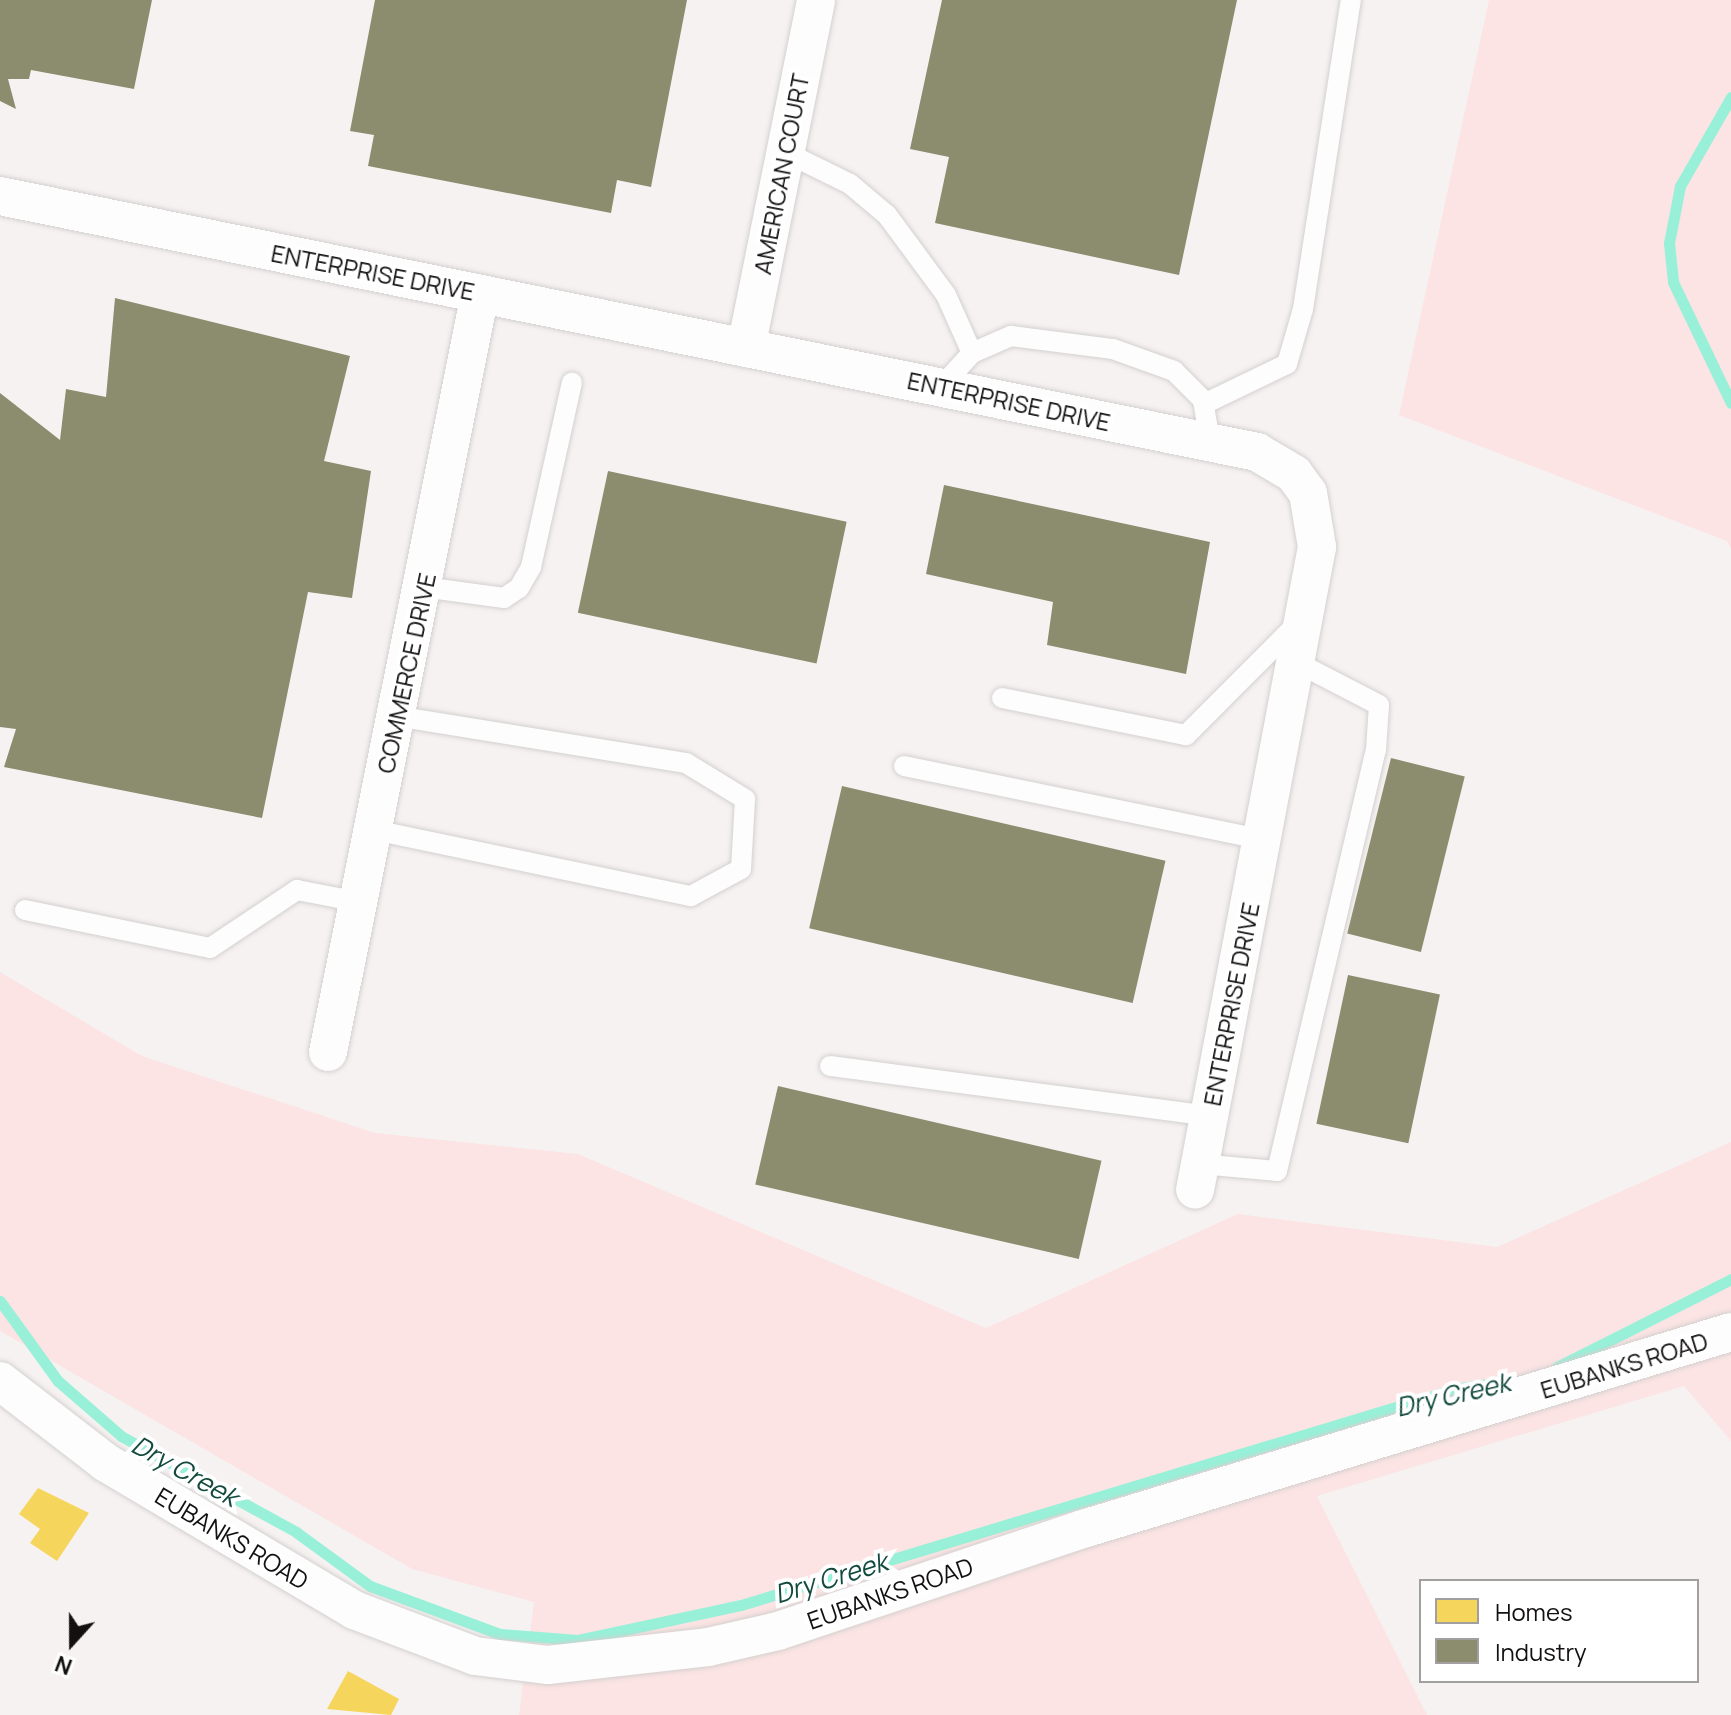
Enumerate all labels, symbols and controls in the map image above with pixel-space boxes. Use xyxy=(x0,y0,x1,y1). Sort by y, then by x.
street label: AMERICAN COURT xyxy=(747,71,815,277)
street label: ENTERPRISE DRIVE xyxy=(269,238,477,306)
street label: ENTERPRISE DRIVE xyxy=(905,365,1113,437)
street label: COMMERCE DRIVE xyxy=(371,570,441,776)
street label: ENTERPRISE DRIVE xyxy=(1197,900,1265,1108)
street label: EUBANKS ROAD xyxy=(1537,1326,1711,1404)
water label: Dry Creek xyxy=(1393,1367,1513,1423)
water label: Dry Creek xyxy=(126,1429,244,1513)
street label: EUBANKS ROAD xyxy=(150,1481,314,1595)
water label: Dry Creek xyxy=(771,1546,891,1610)
street label: EUBANKS ROAD xyxy=(803,1551,977,1635)
legend xyxy=(1419,1579,1699,1683)
text: Homes xyxy=(1495,1595,1573,1628)
north arrow xyxy=(32,1603,112,1683)
text: Industry xyxy=(1495,1635,1587,1668)
text: N xyxy=(51,1649,76,1682)

